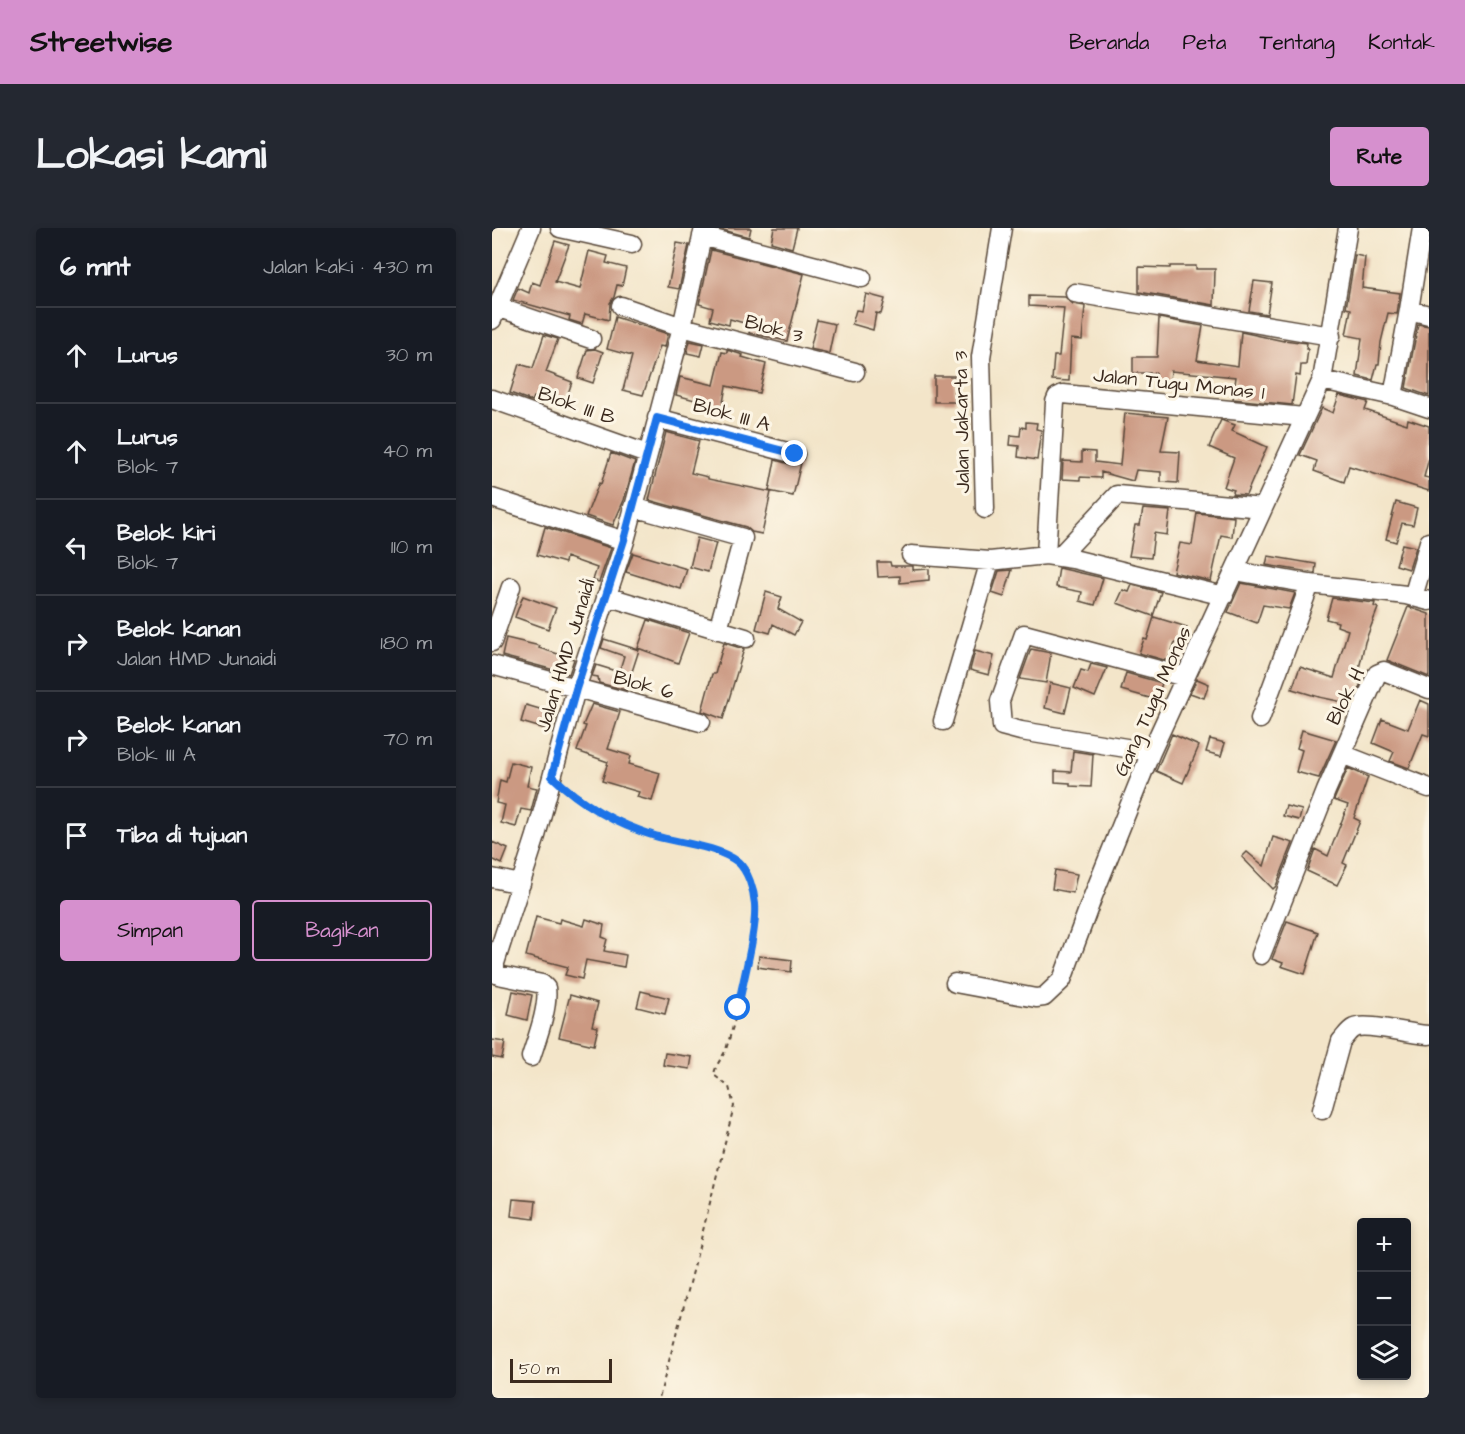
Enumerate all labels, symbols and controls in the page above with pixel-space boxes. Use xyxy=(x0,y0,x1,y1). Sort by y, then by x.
text: Streetwise xyxy=(30,23,172,62)
text: Beranda xyxy=(1069,28,1150,57)
text: Peta xyxy=(1183,28,1226,57)
text: Tentang xyxy=(1259,28,1335,57)
text: Kontak xyxy=(1368,28,1435,57)
text: Lokasi kami xyxy=(36,127,266,185)
button: Rute xyxy=(1330,127,1429,186)
text: 6 mnt xyxy=(60,249,130,285)
text: Jalan kaki · 430 m xyxy=(263,253,432,281)
street label: Blok 3 xyxy=(742,308,806,350)
icon: ahead xyxy=(60,339,93,372)
text: Lurus xyxy=(117,340,178,371)
text: 30 m xyxy=(386,341,432,369)
street label: Jalan Jakarta 3 xyxy=(947,350,977,494)
street label: Jalan Tugu Monas 1 xyxy=(1092,361,1266,408)
street label: Blok III B xyxy=(534,380,619,432)
street label: Blok III A xyxy=(690,391,774,439)
text: Lurus xyxy=(117,422,178,453)
icon: ahead xyxy=(60,435,93,468)
text: 40 m xyxy=(382,437,432,465)
route end xyxy=(781,440,807,466)
text: Blok 7 xyxy=(117,453,178,481)
text: Belok kiri xyxy=(117,518,215,549)
icon: left xyxy=(60,531,93,564)
text: 110 m xyxy=(391,533,432,561)
text: Blok 7 xyxy=(117,549,178,577)
street label: Jalan HMD Junaidi xyxy=(529,575,603,735)
text: Belok kanan xyxy=(117,614,241,645)
street label: Gang Tugu Monas xyxy=(1107,622,1199,781)
icon: right xyxy=(60,627,93,660)
text: 180 m xyxy=(380,629,432,657)
text: Jalan HMD Junaidi xyxy=(117,645,276,673)
street label: Blok 6 xyxy=(610,663,677,707)
street label: Blok H xyxy=(1320,663,1372,730)
text: Belok kanan xyxy=(117,710,241,741)
icon: right xyxy=(60,723,93,756)
text: 70 m xyxy=(384,725,432,753)
text: Blok III A xyxy=(117,741,196,769)
icon: arrive xyxy=(60,819,93,852)
text: Tiba di tujuan xyxy=(117,820,247,851)
button: Simpan xyxy=(60,900,240,961)
button: Bagikan xyxy=(252,900,432,961)
route start xyxy=(724,994,750,1020)
map controls xyxy=(1357,1218,1411,1380)
button: + xyxy=(1357,1218,1411,1272)
button: − xyxy=(1357,1272,1411,1326)
button: layers xyxy=(1357,1326,1411,1380)
scale bar xyxy=(510,1356,612,1384)
text: 50 m xyxy=(519,1358,559,1380)

